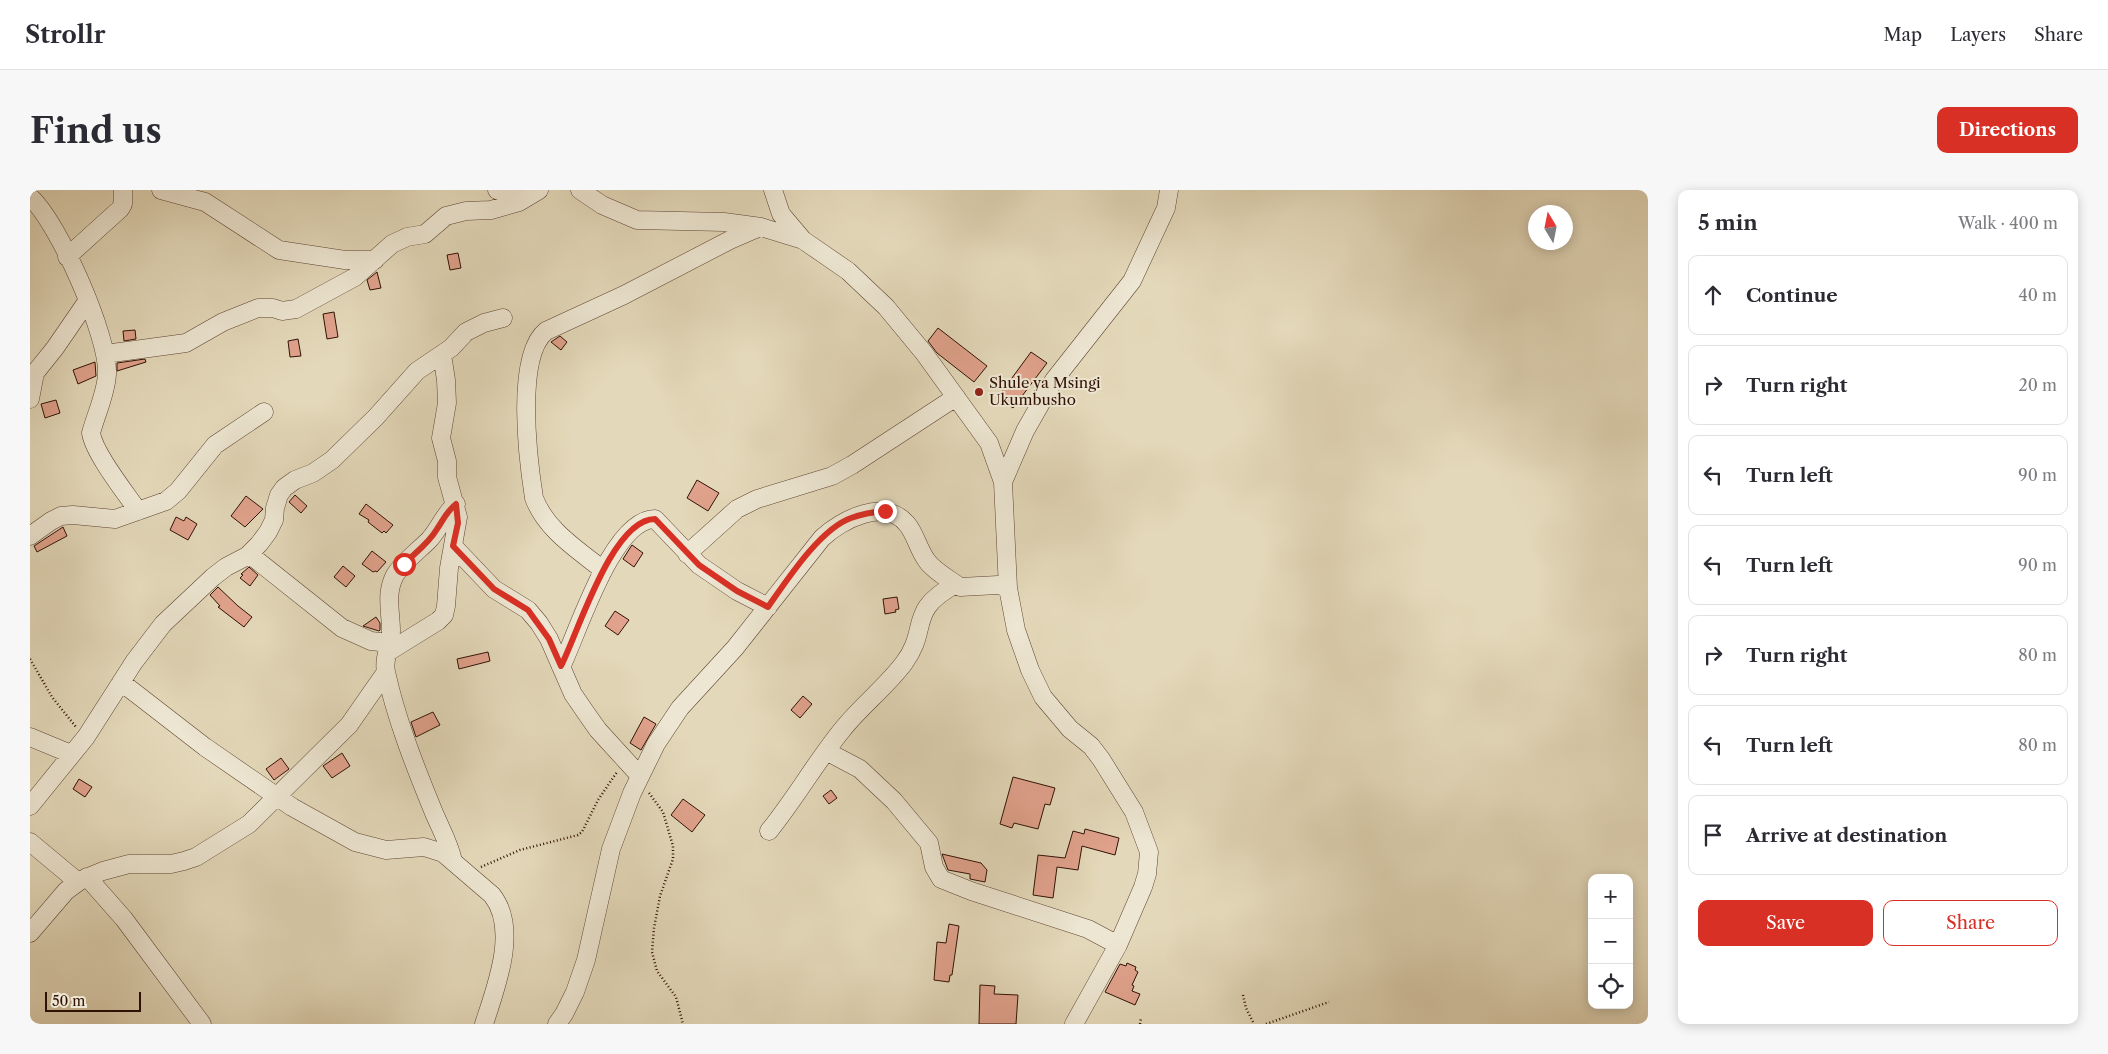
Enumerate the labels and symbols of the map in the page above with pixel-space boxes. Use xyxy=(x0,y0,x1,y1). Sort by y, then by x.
north arrow xyxy=(1528,205,1573,250)
place label: Shule ya Msingi Ukumbusho xyxy=(989,373,1101,409)
marker: Shule ya Msingi Ukumbusho xyxy=(973,386,985,398)
route end xyxy=(874,500,897,523)
route start xyxy=(393,553,416,576)
scale bar xyxy=(45,989,141,1012)

